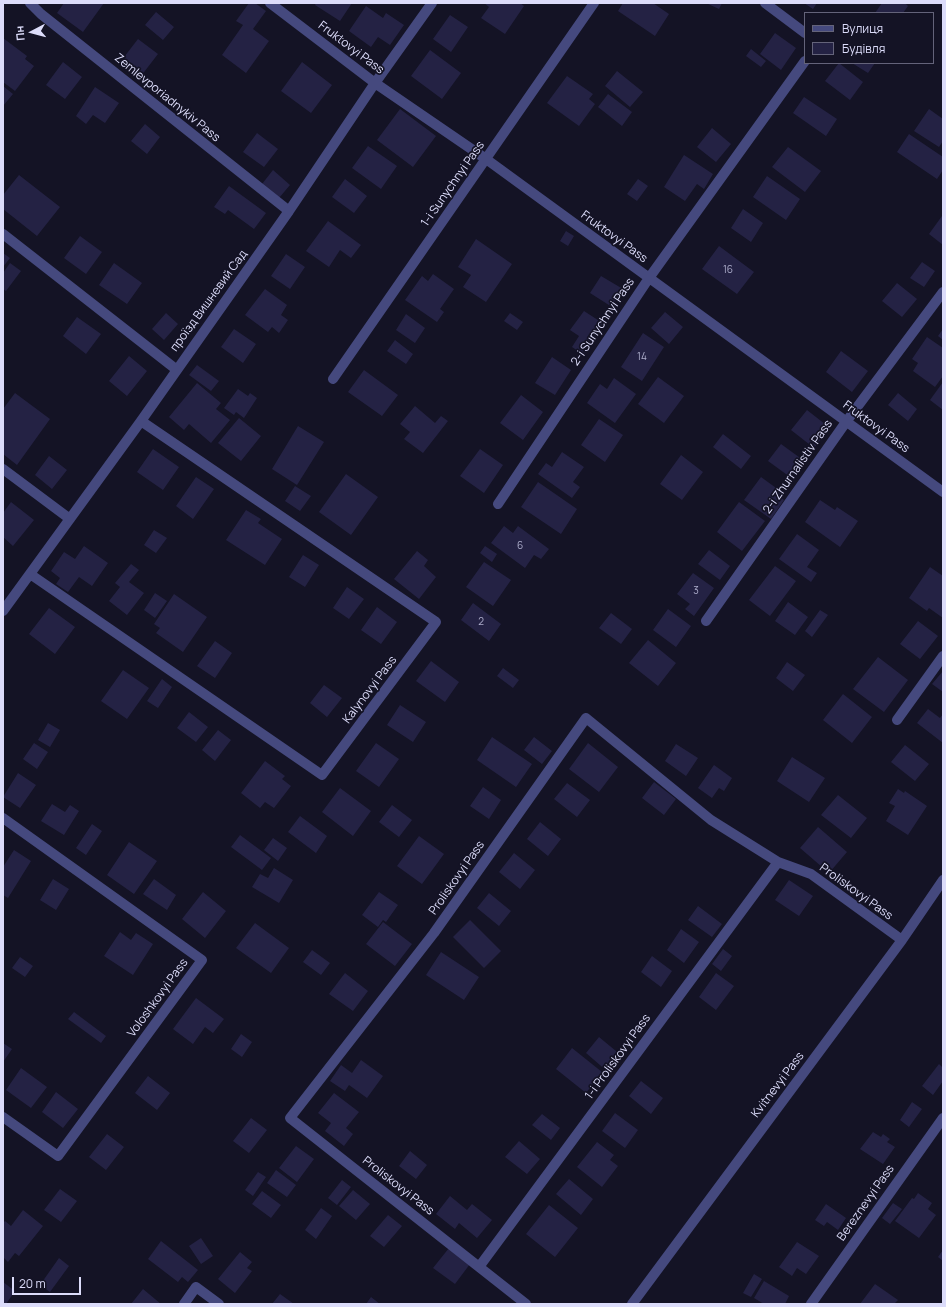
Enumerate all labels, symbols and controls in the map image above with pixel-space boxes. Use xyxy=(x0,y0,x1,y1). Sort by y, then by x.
north arrow xyxy=(12,12,52,52)
legend xyxy=(804,12,934,64)
street label: Fruktovyi Pass xyxy=(315,19,387,77)
text: Вулиця xyxy=(842,20,883,37)
text: Пн xyxy=(11,25,28,41)
text: Будівля xyxy=(842,40,885,57)
street label: Zemlevporiadnykiv Pass xyxy=(111,51,223,145)
street label: 1-i Sunychnyi Pass xyxy=(418,139,488,229)
street label: Fruktovyi Pass xyxy=(578,208,650,266)
street label: проїзд Вишневий Сад xyxy=(167,247,251,355)
house number: 16 xyxy=(723,264,733,276)
street label: 2-i Sunychnyi Pass xyxy=(568,275,638,369)
house number: 14 xyxy=(637,351,647,363)
street label: Fruktovyi Pass xyxy=(840,398,912,456)
street label: 2-i Zhurnalistiv Pass xyxy=(760,417,836,517)
house number: 6 xyxy=(517,540,523,552)
house number: 3 xyxy=(693,585,699,597)
house number: 2 xyxy=(478,616,484,628)
street label: Kalynovyi Pass xyxy=(340,653,400,727)
street label: Proliskovyi Pass xyxy=(426,838,488,918)
street label: Proliskovyi Pass xyxy=(817,861,895,923)
street label: Voloshkovyi Pass xyxy=(125,956,191,1040)
street label: 1-i Proliskovyi Pass xyxy=(582,1012,654,1102)
street label: Kvitnevyi Pass xyxy=(749,1049,807,1121)
street label: Proliskovyi Pass xyxy=(359,1154,437,1218)
street label: Bereznevyi Pass xyxy=(834,1162,898,1244)
scale bar xyxy=(14,1269,83,1295)
text: 20 m xyxy=(19,1275,46,1292)

